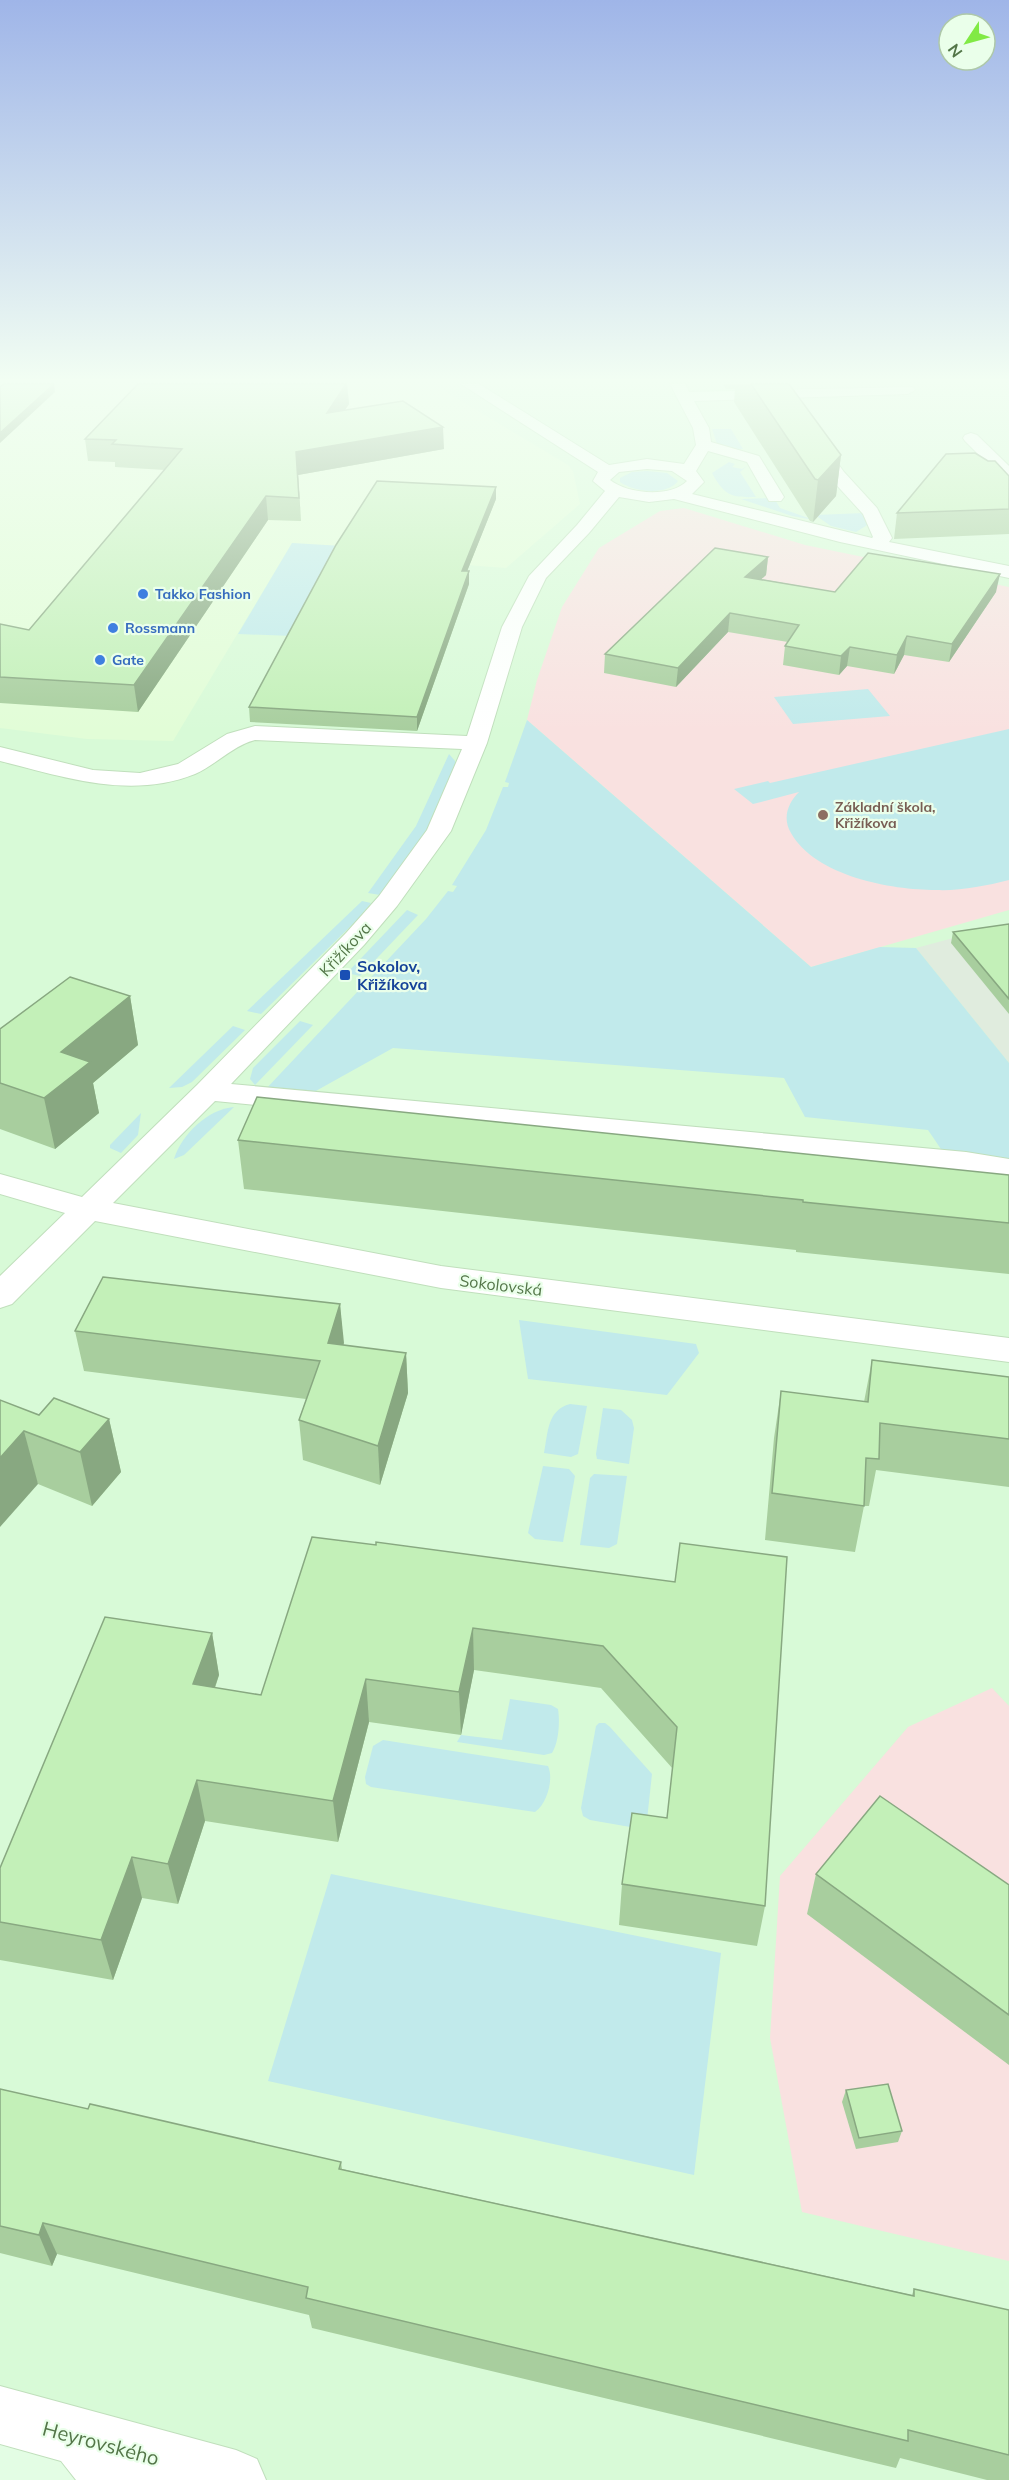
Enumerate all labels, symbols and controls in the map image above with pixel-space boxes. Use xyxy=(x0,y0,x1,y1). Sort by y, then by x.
north arrow xyxy=(937,12,997,72)
text: N xyxy=(943,40,967,62)
place label: Takko Fashion xyxy=(155,585,251,603)
marker: Takko Fashion xyxy=(136,587,150,601)
place label: Rossmann xyxy=(125,619,195,637)
marker: Rossmann xyxy=(106,621,120,635)
place label: Gate xyxy=(112,651,144,669)
marker: Gate xyxy=(93,653,107,667)
place label: Základní škola, Křižíkova xyxy=(835,798,936,832)
marker: Základní škola, Křižíkova xyxy=(816,808,830,822)
street label: Křižíkova xyxy=(315,918,375,980)
place label: Sokolov, Křižíkova xyxy=(357,956,427,994)
marker: Sokolov, Křižíkova xyxy=(338,968,352,982)
street label: Sokolovská xyxy=(458,1270,544,1300)
street label: Heyrovského xyxy=(40,2415,162,2471)

